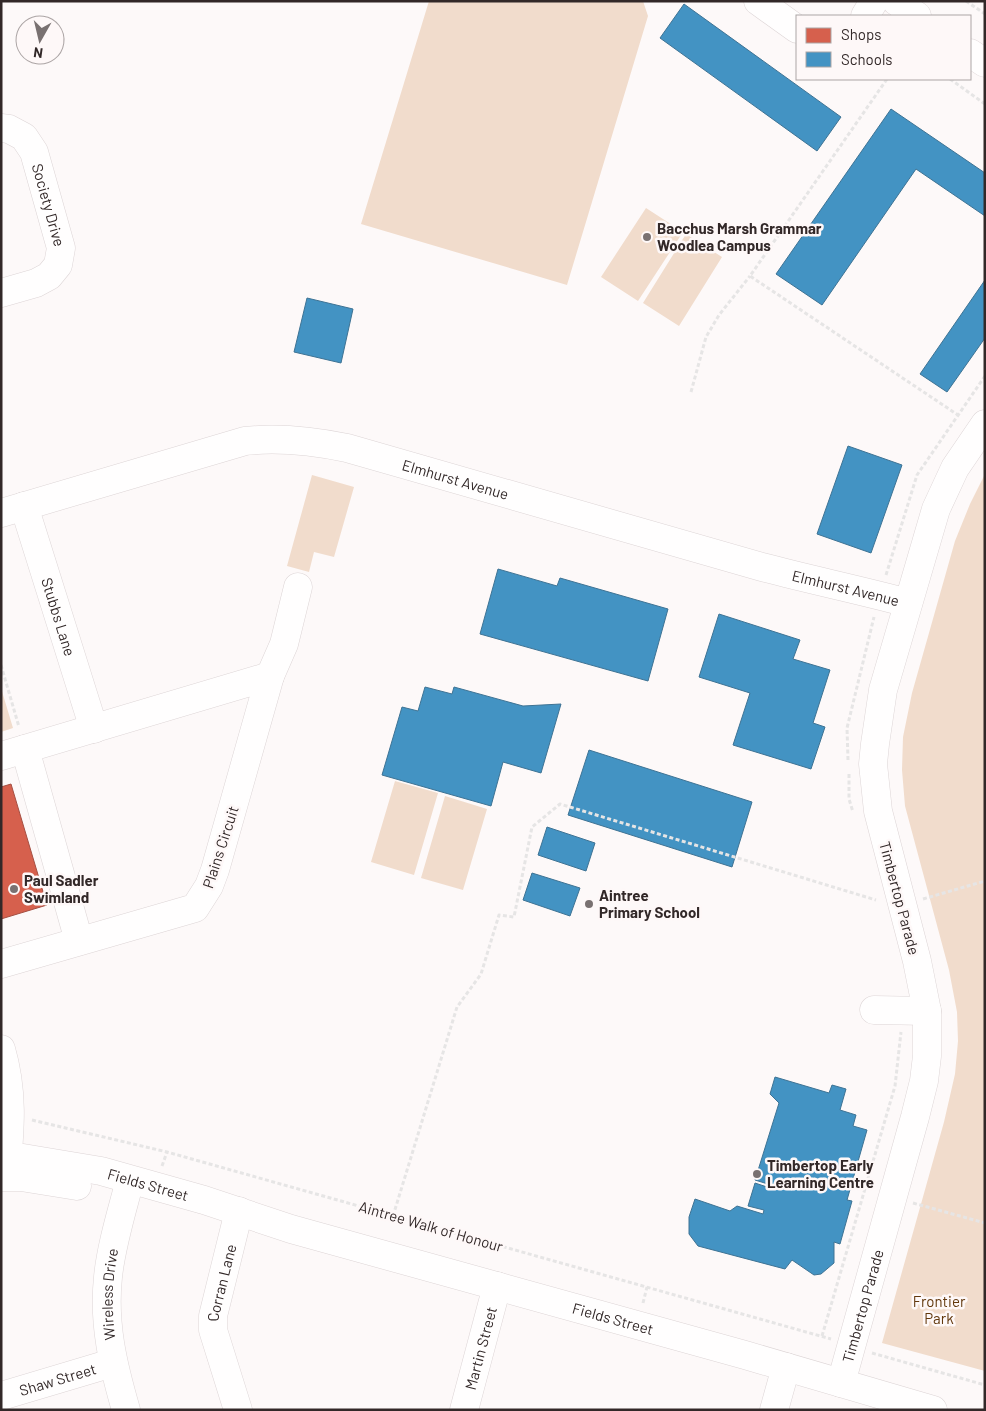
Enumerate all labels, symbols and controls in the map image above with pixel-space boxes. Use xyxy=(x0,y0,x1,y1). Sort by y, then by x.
north arrow xyxy=(15,15,65,65)
legend xyxy=(796,15,971,80)
text: Shops xyxy=(841,25,881,43)
text: N xyxy=(32,44,44,62)
text: Schools xyxy=(841,50,893,68)
street label: Society Drive xyxy=(29,161,69,248)
place label: Bacchus Marsh Grammar Woodlea Campus xyxy=(657,219,822,254)
marker: Bacchus Marsh Grammar Woodlea Campus xyxy=(641,231,653,243)
street label: Elmhurst Avenue xyxy=(400,455,511,503)
street label: Elmhurst Avenue xyxy=(790,566,901,609)
street label: Stubbs Lane xyxy=(38,575,79,658)
street label: Plains Circuit xyxy=(198,804,242,890)
street label: Timbertop Parade xyxy=(876,839,924,957)
place label: Paul Sadler Swimland xyxy=(24,871,99,906)
marker: Paul Sadler Swimland xyxy=(8,883,20,895)
place label: Aintree Primary School xyxy=(599,886,700,921)
marker: Aintree Primary School xyxy=(583,898,595,910)
place label: Timbertop Early Learning Centre xyxy=(767,1156,874,1191)
street label: Fields Street xyxy=(106,1164,191,1204)
marker: Timbertop Early Learning Centre xyxy=(751,1168,763,1180)
street label: Aintree Walk of Honour xyxy=(357,1197,506,1255)
street label: Corran Lane xyxy=(204,1242,239,1321)
street label: Wireless Drive xyxy=(98,1247,121,1341)
street label: Timbertop Parade xyxy=(838,1247,887,1365)
park label: Frontier Park xyxy=(913,1292,966,1327)
street label: Fields Street xyxy=(571,1299,656,1338)
street label: Martin Street xyxy=(461,1305,500,1392)
street label: Shaw Street xyxy=(17,1359,98,1399)

